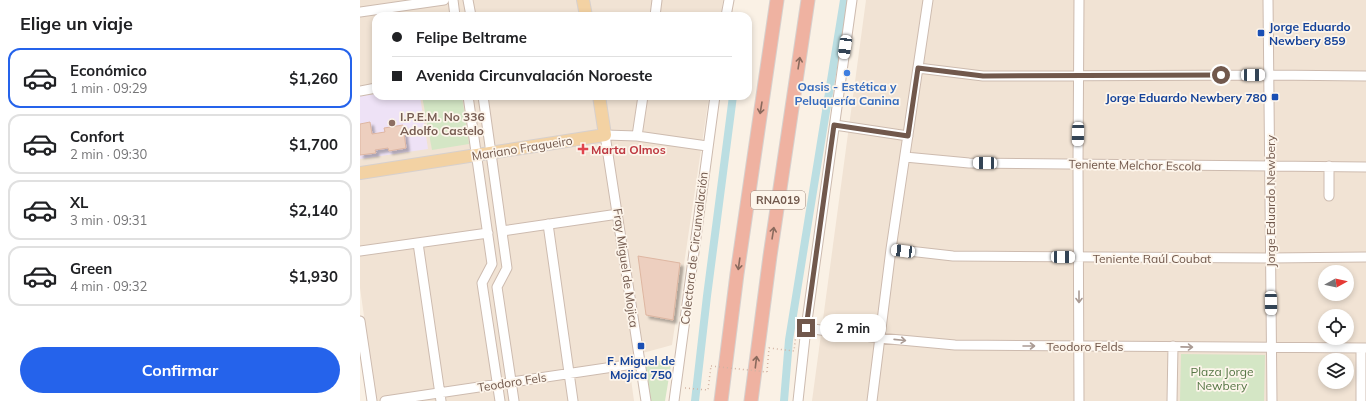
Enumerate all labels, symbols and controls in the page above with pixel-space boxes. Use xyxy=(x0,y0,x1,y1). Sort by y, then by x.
text: Elige un viaje xyxy=(20,12,133,35)
place label: Jorge Eduardo Newbery 859 xyxy=(1269,19,1351,48)
text: Felipe Beltrame xyxy=(416,28,527,47)
marker: Jorge Eduardo Newbery 859 xyxy=(1256,28,1266,38)
car xyxy=(837,34,853,60)
one-way arrow xyxy=(795,57,803,70)
icon: car xyxy=(22,60,58,96)
text: Económico xyxy=(70,61,147,80)
text: Avenida Circunvalación Noroeste xyxy=(416,66,653,85)
route start xyxy=(1212,66,1230,84)
marker: Oasis - Estética y Peluquería Canina xyxy=(842,68,852,78)
text: $1,260 xyxy=(289,69,338,88)
car xyxy=(1241,69,1265,81)
place label: Oasis - Estética y Peluquería Canina xyxy=(795,79,899,108)
text: 1 min · 09:29 xyxy=(70,80,147,96)
place label: Jorge Eduardo Newbery 780 xyxy=(1105,90,1267,105)
marker: Jorge Eduardo Newbery 780 xyxy=(1270,92,1280,102)
one-way arrow xyxy=(757,101,765,114)
place label: I.P.E.M. No 336 Adolfo Castelo xyxy=(400,109,485,138)
marker: I.P.E.M. No 336 Adolfo Castelo xyxy=(387,118,397,128)
car xyxy=(1072,122,1084,146)
icon: car xyxy=(22,126,58,162)
text: Confort xyxy=(70,127,124,146)
street label: Mariano Fragueiro xyxy=(471,133,574,163)
street label: Jorge Eduardo Newbery xyxy=(1263,134,1278,267)
text: $1,700 xyxy=(289,135,338,154)
place label: Marta Olmos xyxy=(591,142,666,157)
marker: Marta Olmos xyxy=(578,144,588,154)
text: 2 min · 09:30 xyxy=(70,146,147,162)
street label: Teniente Melchor Escola xyxy=(1069,156,1201,174)
car xyxy=(973,157,997,169)
street label: Colectora de Circunvalación xyxy=(677,171,711,325)
road number: RNA019 xyxy=(751,191,805,209)
icon: car xyxy=(22,192,58,228)
text: XL xyxy=(70,193,88,212)
text: $2,140 xyxy=(289,201,338,220)
street label: Fray Miguel de Mojica xyxy=(610,207,642,329)
text: 3 min · 09:31 xyxy=(70,212,147,228)
one-way arrow xyxy=(769,227,777,240)
car xyxy=(890,244,916,258)
car xyxy=(1051,251,1075,263)
street label: Teniente Raúl Coubat xyxy=(1093,251,1211,266)
one-way arrow xyxy=(735,257,743,270)
icon: car xyxy=(22,258,58,294)
text: Green xyxy=(70,259,112,278)
north arrow xyxy=(1318,265,1354,301)
map controls xyxy=(1318,265,1354,389)
text: $1,930 xyxy=(289,267,338,286)
text: 4 min · 09:32 xyxy=(70,278,147,294)
one-way arrow xyxy=(1075,290,1082,303)
car xyxy=(1265,291,1277,315)
button: locate xyxy=(1318,309,1354,345)
callout: 2 min xyxy=(820,314,886,342)
route end xyxy=(797,319,815,337)
text: 2 min xyxy=(836,320,870,336)
one-way arrow xyxy=(893,336,906,344)
street label: Teodoro Felds xyxy=(1046,339,1124,354)
marker: F. Miguel de Mojica 750 xyxy=(636,341,646,351)
one-way arrow xyxy=(1022,342,1035,350)
one-way arrow xyxy=(1180,343,1193,350)
button: Confirmar xyxy=(20,347,340,393)
place label: F. Miguel de Mojica 750 xyxy=(607,353,675,382)
button: layers xyxy=(1318,353,1354,389)
one-way arrow xyxy=(752,356,760,369)
park label: Plaza Jorge Newbery xyxy=(1190,364,1254,393)
street label: Teodoro Fels xyxy=(476,369,548,395)

